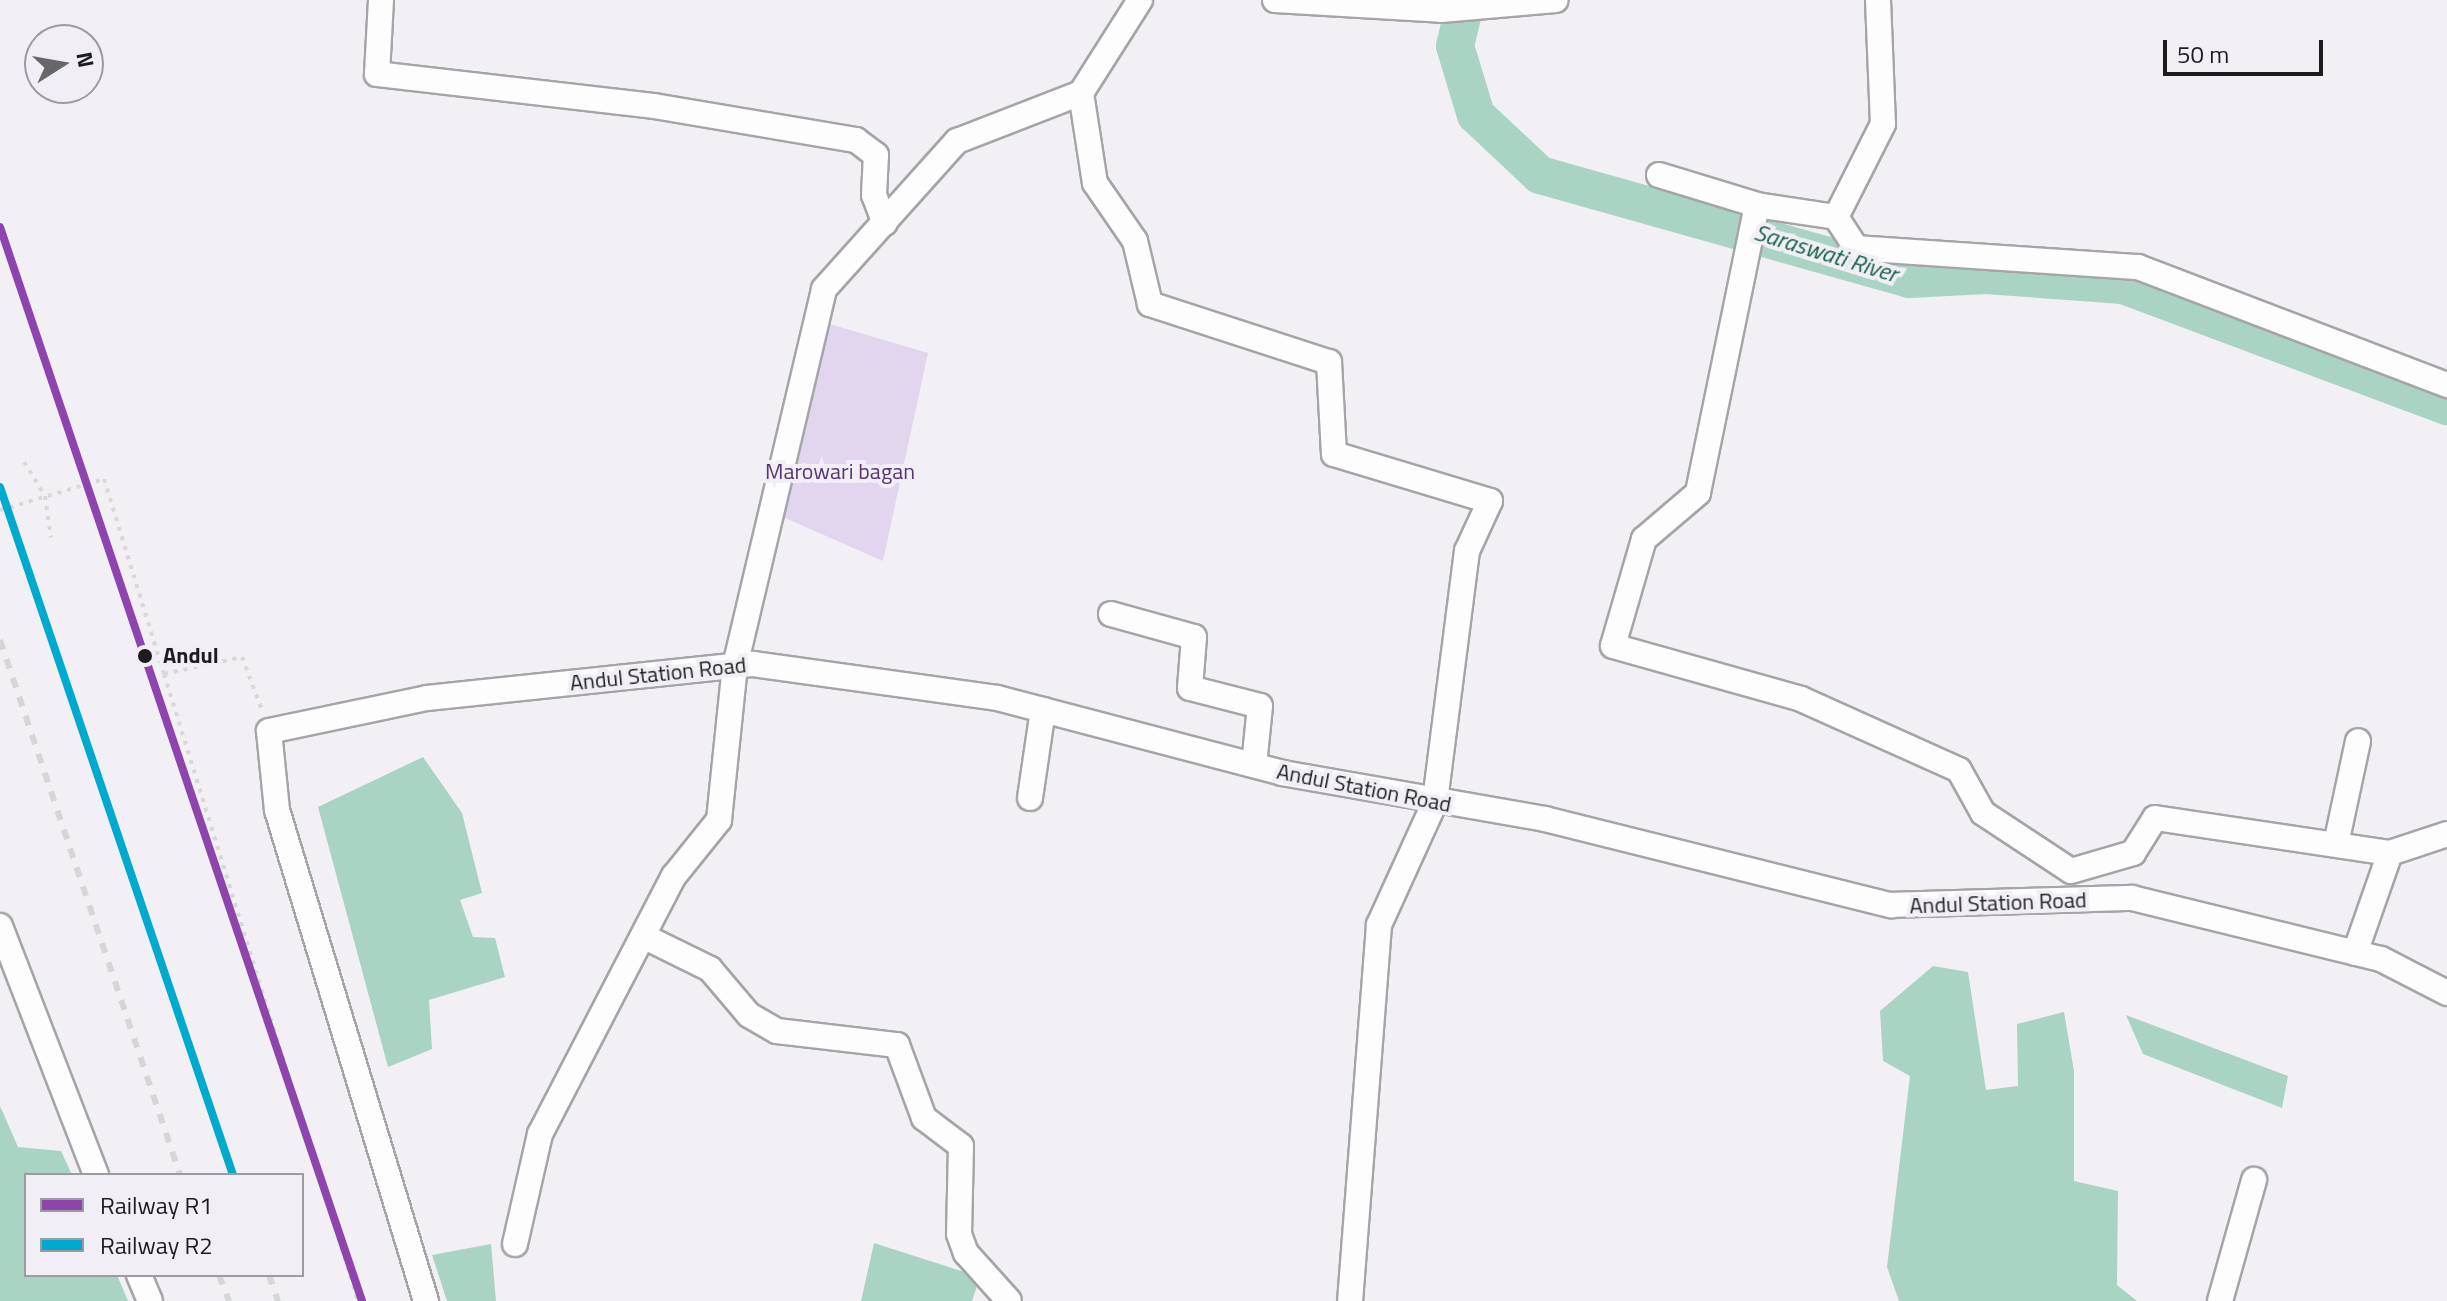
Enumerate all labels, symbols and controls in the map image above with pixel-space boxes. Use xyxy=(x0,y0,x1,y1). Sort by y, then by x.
north arrow xyxy=(24,24,104,104)
scale bar xyxy=(2167,24,2327,74)
text: 50 m xyxy=(2177,36,2229,72)
text: N xyxy=(67,49,104,71)
water label: Saraswati River xyxy=(1751,218,1901,288)
park label: Marowari bagan xyxy=(765,459,915,485)
place label: Andul xyxy=(163,643,219,669)
marker: Andul xyxy=(134,645,156,667)
street label: Andul Station Road xyxy=(569,652,747,696)
street label: Andul Station Road xyxy=(1275,758,1453,818)
street label: Andul Station Road xyxy=(1909,887,2087,919)
legend xyxy=(24,1173,304,1277)
text: Railway R1 xyxy=(100,1187,213,1223)
text: Railway R2 xyxy=(100,1227,213,1263)

